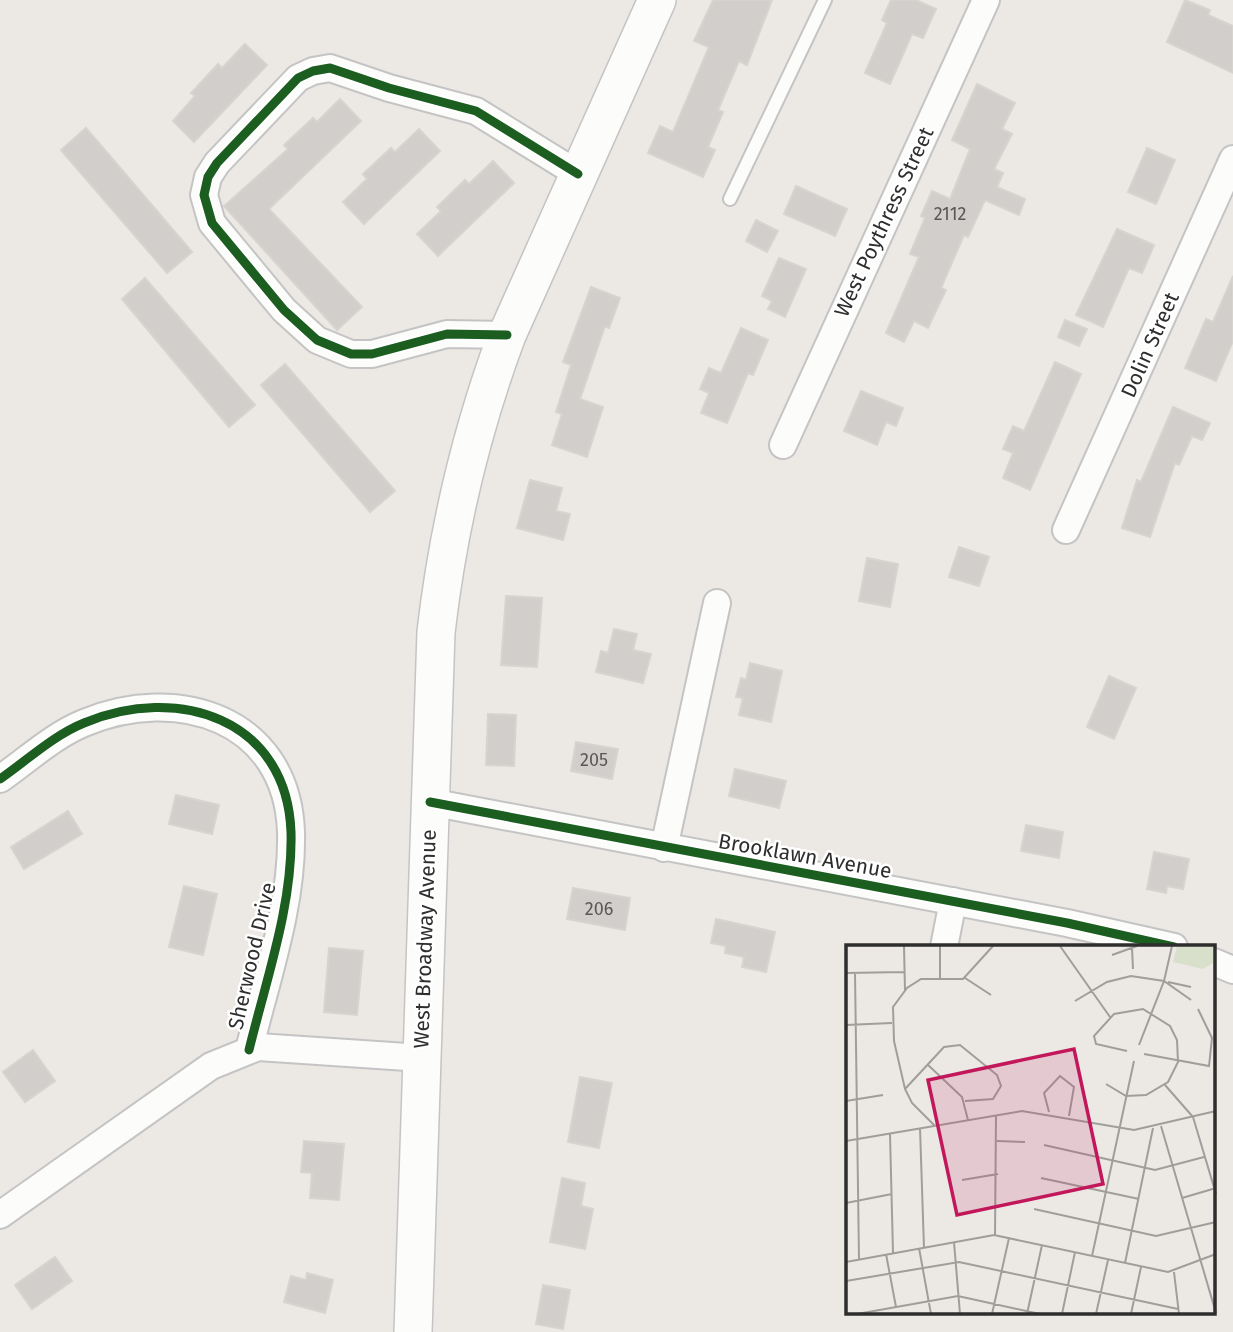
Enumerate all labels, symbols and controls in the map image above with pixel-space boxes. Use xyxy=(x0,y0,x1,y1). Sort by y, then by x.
street label: West Poythress Street xyxy=(829,123,940,321)
house number: 2112 xyxy=(934,203,966,225)
street label: Dolin Street xyxy=(1115,288,1185,402)
house number: 205 xyxy=(580,749,608,771)
street label: Brooklawn Avenue xyxy=(716,828,894,884)
street label: West Broadway Avenue xyxy=(408,829,442,1049)
street label: Sherwood Drive xyxy=(222,880,282,1032)
house number: 206 xyxy=(585,898,613,920)
inset map xyxy=(846,945,1216,1314)

